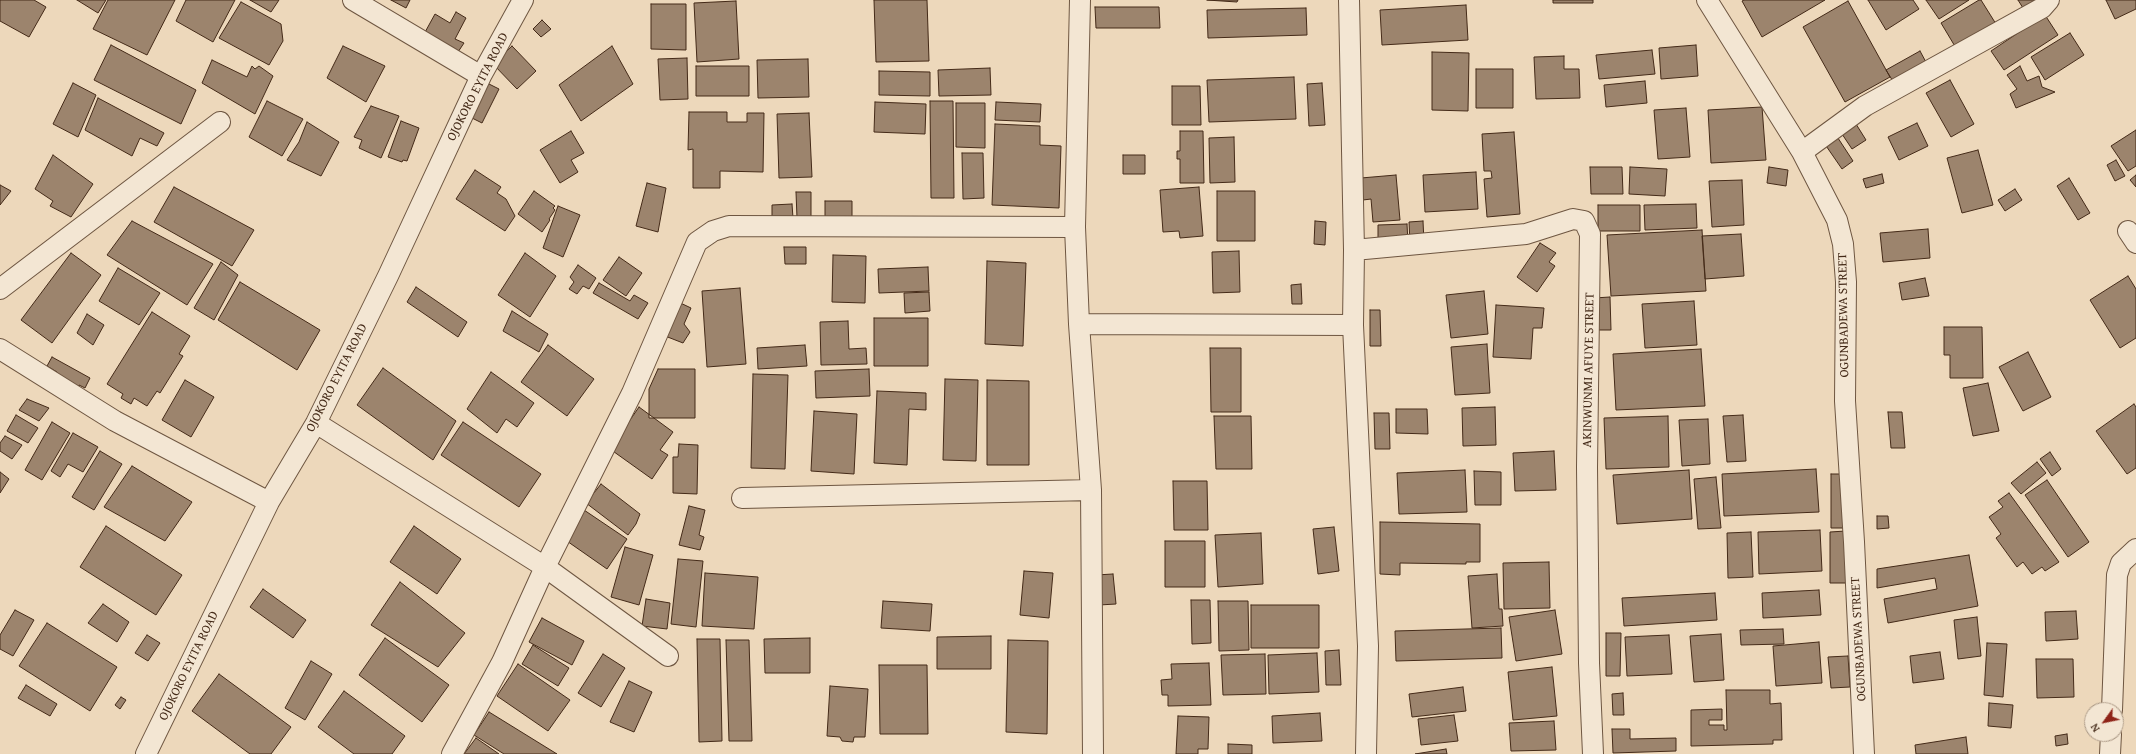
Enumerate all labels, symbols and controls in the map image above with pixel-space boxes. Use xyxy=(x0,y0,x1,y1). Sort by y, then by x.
street label: OJOKORO EYITA ROAD xyxy=(444,30,512,144)
street label: OGUNBADEWA STREET xyxy=(1835,253,1853,377)
street label: AKINWUNMI AFUYE STREET xyxy=(1580,292,1598,448)
street label: OJOKORO EYITA ROAD xyxy=(303,321,371,435)
street label: OGUNBADEWA STREET xyxy=(1848,576,1870,702)
street label: OJOKORO EYITA ROAD xyxy=(156,609,222,723)
north arrow xyxy=(2084,702,2124,742)
text: N xyxy=(2086,721,2103,735)

